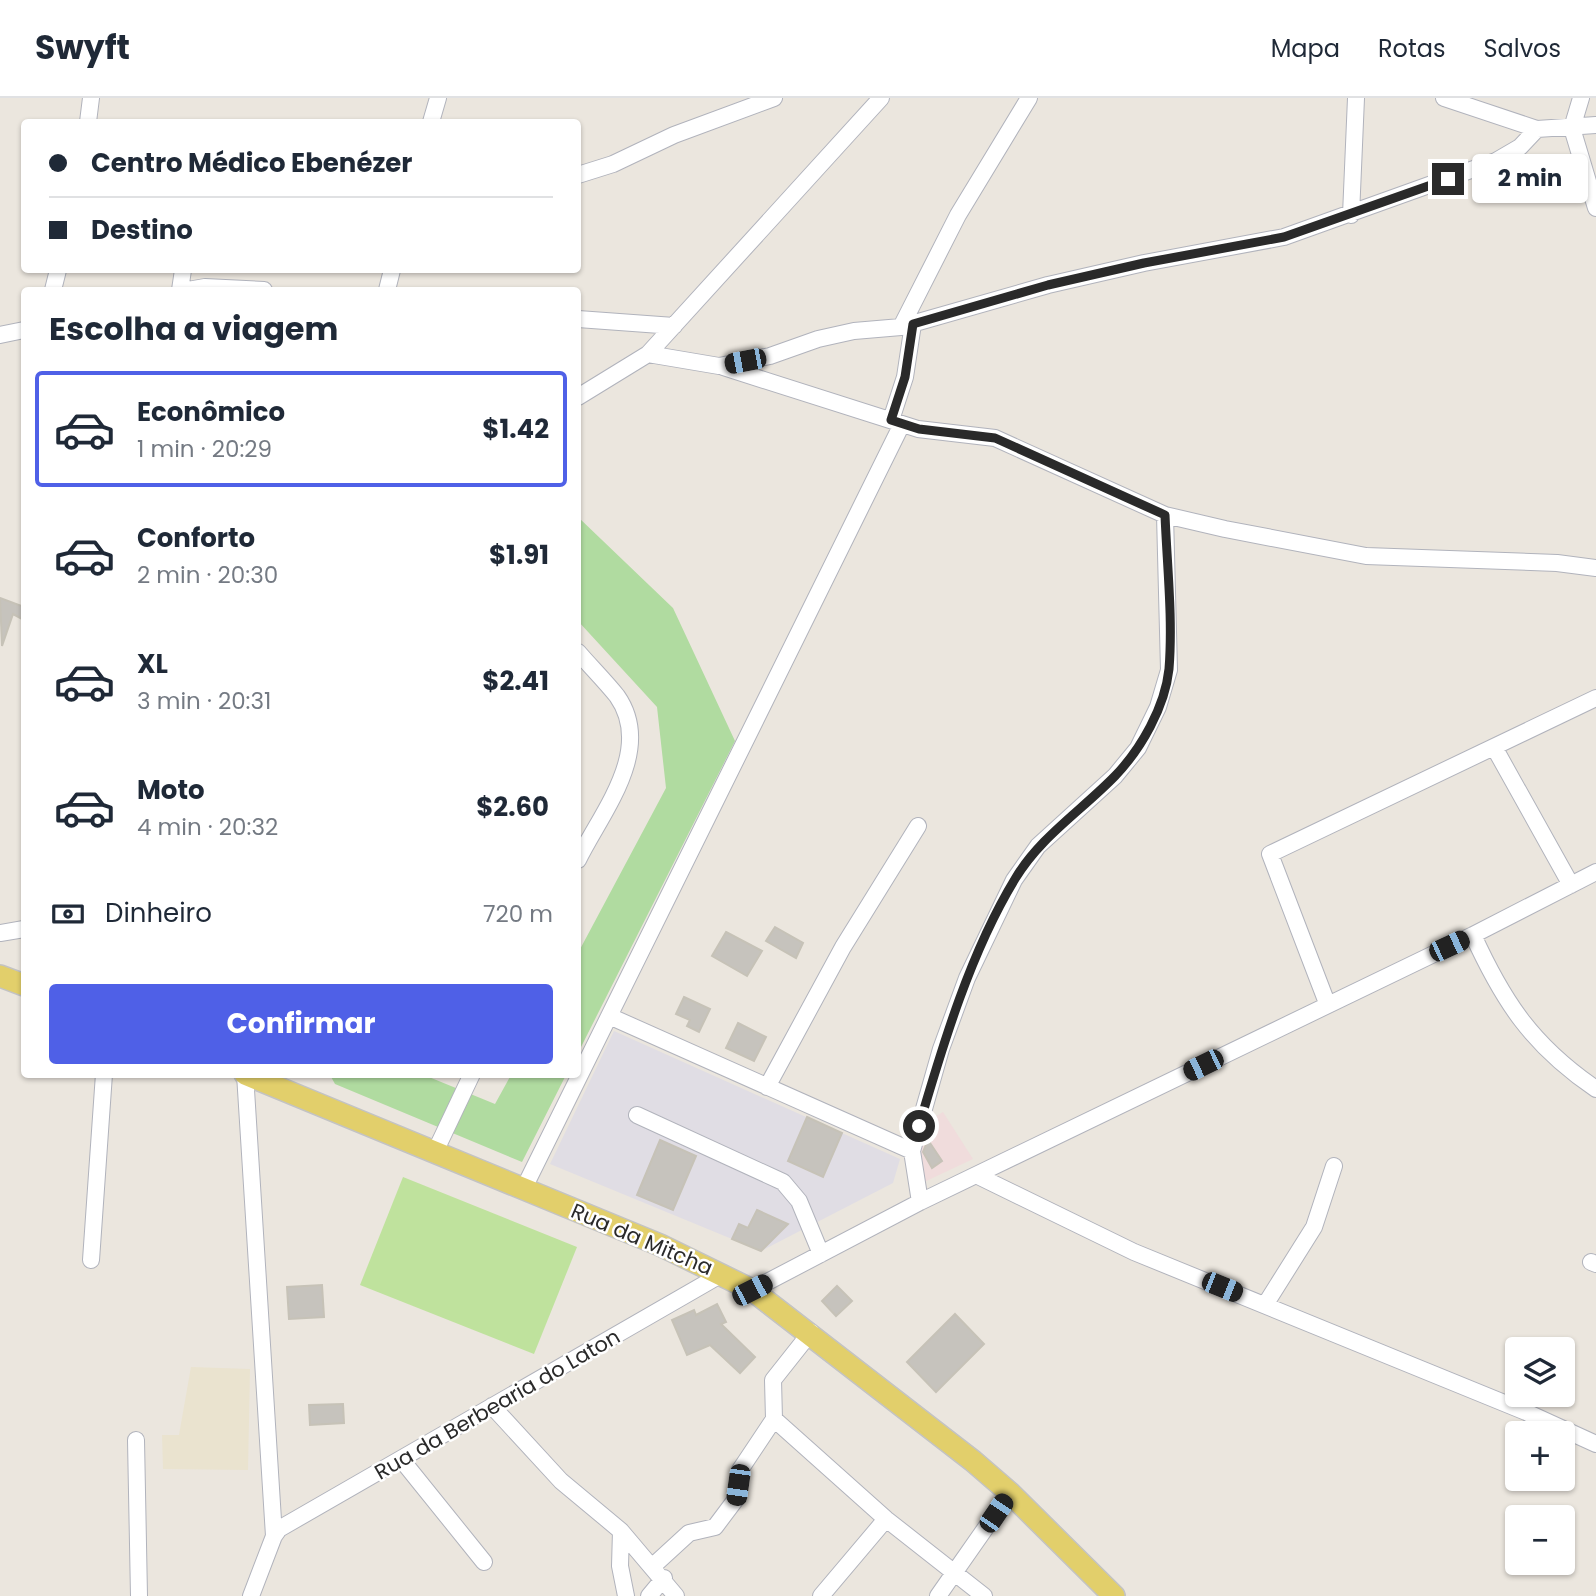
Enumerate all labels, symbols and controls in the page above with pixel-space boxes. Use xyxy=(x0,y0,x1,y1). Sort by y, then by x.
text: Swyft xyxy=(35,24,130,71)
text: Mapa xyxy=(1271,32,1340,65)
text: Rotas xyxy=(1378,32,1445,65)
text: Salvos xyxy=(1483,32,1561,65)
text: Centro Médico Ebenézer xyxy=(91,145,412,181)
callout: 2 min xyxy=(1472,154,1588,204)
text: 2 min xyxy=(1498,162,1562,194)
route end xyxy=(1432,163,1464,195)
text: Destino xyxy=(91,212,193,248)
text: Escolha a viagem xyxy=(49,306,338,351)
car xyxy=(723,347,768,375)
text: Econômico xyxy=(137,394,285,430)
icon: car xyxy=(53,398,116,461)
text: $1.42 xyxy=(482,411,549,447)
text: 1 min · 20:29 xyxy=(137,433,272,465)
text: Conforto xyxy=(137,520,255,556)
icon: car xyxy=(53,524,116,587)
text: $1.91 xyxy=(489,537,549,573)
text: 2 min · 20:30 xyxy=(137,559,278,591)
text: XL xyxy=(137,646,168,682)
icon: car xyxy=(53,650,116,713)
text: $2.41 xyxy=(482,663,549,699)
text: 3 min · 20:31 xyxy=(137,685,271,717)
text: Moto xyxy=(137,772,205,808)
icon: car xyxy=(53,776,116,839)
text: $2.60 xyxy=(476,789,549,825)
text: 4 min · 20:32 xyxy=(137,811,278,843)
icon: cash xyxy=(49,895,87,933)
text: Dinheiro xyxy=(105,895,212,931)
text: 720 m xyxy=(483,898,553,930)
car xyxy=(1426,928,1473,964)
button: Confirmar xyxy=(49,984,553,1064)
car xyxy=(1180,1046,1227,1084)
route start xyxy=(903,1110,935,1142)
street label: Rua da Mitcha xyxy=(567,1196,717,1282)
car xyxy=(1199,1269,1246,1305)
car xyxy=(729,1271,776,1309)
street label: Rua da Berbearia do Laton xyxy=(369,1322,625,1486)
map controls xyxy=(1505,1337,1575,1575)
button: layers xyxy=(1505,1337,1575,1407)
button: + xyxy=(1505,1421,1575,1491)
car xyxy=(725,1463,752,1507)
car xyxy=(976,1490,1017,1536)
button: − xyxy=(1505,1505,1575,1575)

